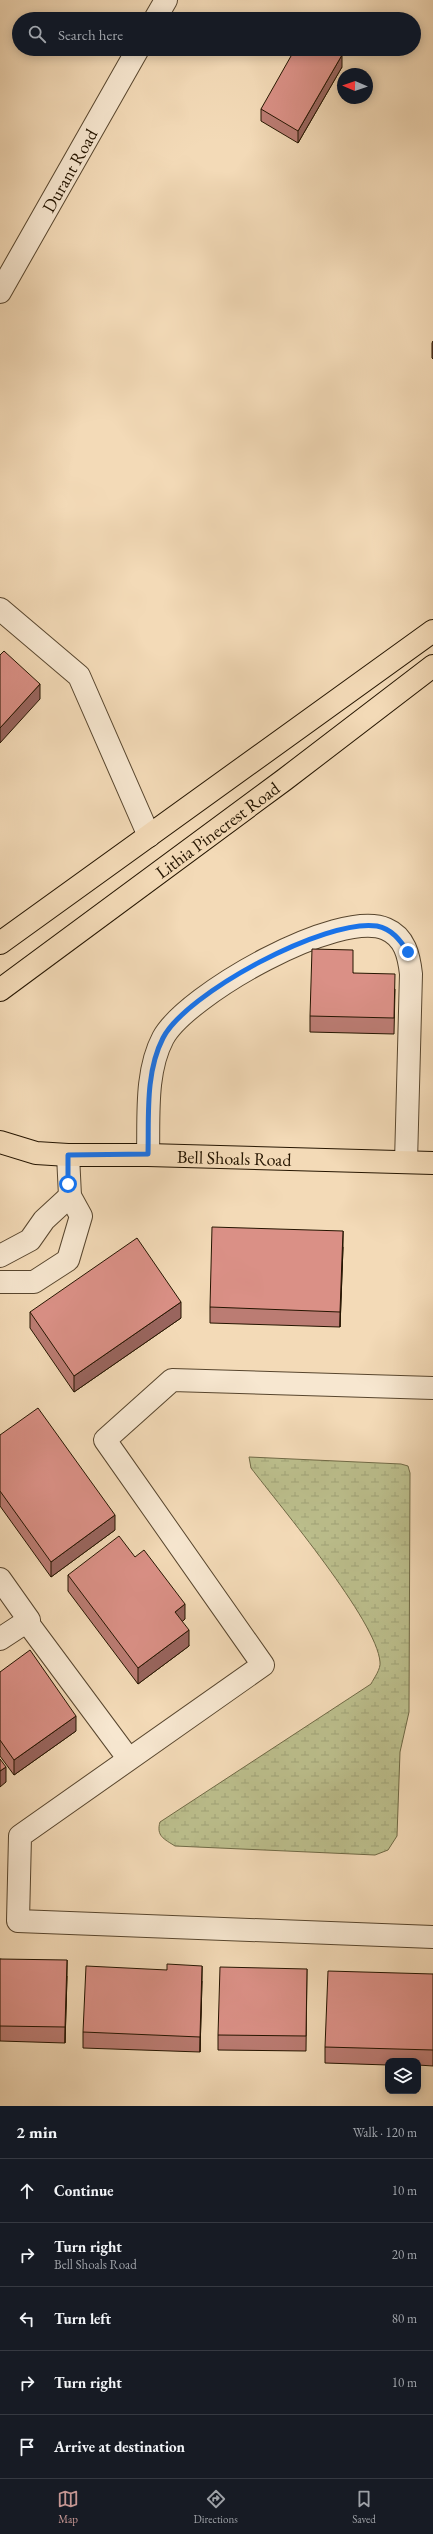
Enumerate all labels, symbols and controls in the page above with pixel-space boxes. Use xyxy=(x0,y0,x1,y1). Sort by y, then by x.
search box xyxy=(12,12,421,56)
icon: search xyxy=(26,23,48,45)
text: Search here xyxy=(58,25,123,44)
north arrow xyxy=(337,68,373,104)
street label: Durant Road xyxy=(36,123,102,216)
street label: Lithia Pinecrest Road xyxy=(150,775,284,883)
route end xyxy=(399,943,417,961)
street label: Bell Shoals Road xyxy=(177,1144,293,1171)
route start xyxy=(59,1175,77,1193)
map controls xyxy=(385,2058,421,2094)
button: layers xyxy=(385,2058,421,2094)
text: 2 min xyxy=(16,2121,57,2143)
text: Walk · 120 m xyxy=(353,2124,417,2141)
icon: ahead xyxy=(16,2180,38,2202)
text: Continue xyxy=(54,2181,114,2200)
text: 10 m xyxy=(392,2182,417,2199)
text: Turn right xyxy=(54,2237,122,2256)
icon: right xyxy=(16,2244,38,2266)
text: 20 m xyxy=(392,2246,417,2263)
text: Bell Shoals Road xyxy=(54,2256,137,2273)
icon: left xyxy=(16,2308,38,2330)
text: Turn left xyxy=(54,2309,111,2328)
text: 80 m xyxy=(392,2310,417,2327)
icon: right xyxy=(16,2372,38,2394)
text: Turn right xyxy=(54,2373,122,2392)
text: 10 m xyxy=(392,2374,417,2391)
icon: arrive xyxy=(16,2436,38,2458)
text: Arrive at destination xyxy=(54,2437,185,2456)
tab: Map xyxy=(57,2488,79,2526)
tab: Directions xyxy=(194,2488,238,2526)
tab: Saved xyxy=(352,2488,376,2526)

